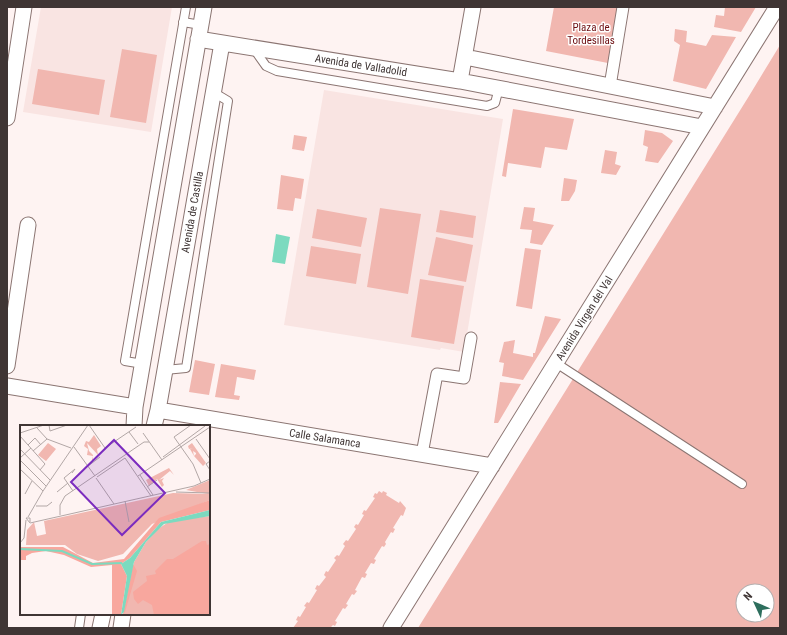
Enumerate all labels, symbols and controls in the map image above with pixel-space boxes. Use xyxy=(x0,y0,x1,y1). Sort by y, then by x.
park label: Plaza de Tordesillas xyxy=(567,21,615,47)
street label: Avenida de Valladolid xyxy=(314,52,408,79)
street label: Avenida de Castilla xyxy=(179,170,206,254)
street label: Avenida Virgen del Val xyxy=(553,274,616,363)
inset map xyxy=(20,425,210,615)
street label: Calle Salamanca xyxy=(288,426,362,451)
north arrow xyxy=(735,583,775,623)
text: N xyxy=(741,589,755,603)

